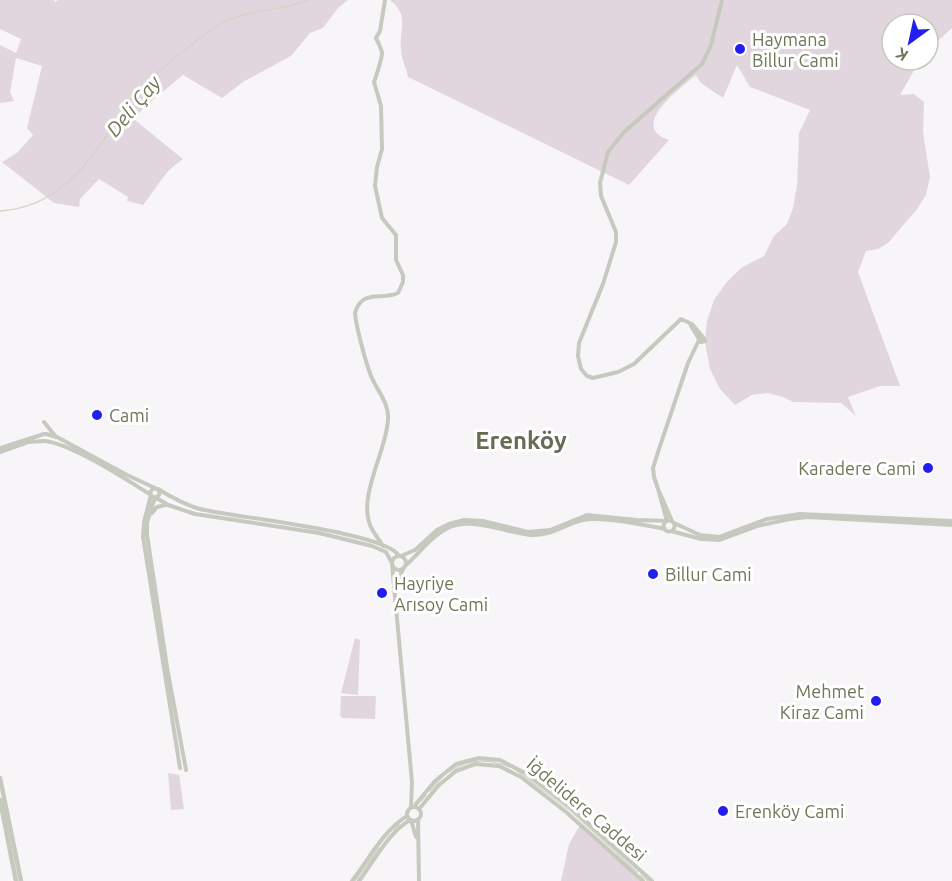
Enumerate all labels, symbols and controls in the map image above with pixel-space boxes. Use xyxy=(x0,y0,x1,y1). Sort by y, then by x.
north arrow xyxy=(880,12,940,72)
place label: Haymana Billur Cami xyxy=(752,29,839,70)
marker: Haymana Billur Cami xyxy=(733,42,747,56)
text: K xyxy=(892,44,911,65)
water label: Deli Çay xyxy=(101,71,165,141)
place label: Cami xyxy=(109,405,149,425)
marker: Cami xyxy=(90,408,104,422)
district label: Erenköy xyxy=(475,427,567,454)
place label: Karadere Cami xyxy=(798,458,916,478)
marker: Karadere Cami xyxy=(921,461,935,475)
place label: Billur Cami xyxy=(665,564,752,584)
marker: Billur Cami xyxy=(646,567,660,581)
place label: Hayriye Arısoy Cami xyxy=(394,573,488,614)
marker: Hayriye Arısoy Cami xyxy=(375,586,389,600)
place label: Mehmet Kiraz Cami xyxy=(780,681,864,722)
marker: Mehmet Kiraz Cami xyxy=(869,694,883,708)
street label: İğdelidere Caddesi xyxy=(523,753,651,865)
place label: Erenköy Cami xyxy=(735,801,844,821)
marker: Erenköy Cami xyxy=(716,804,730,818)

